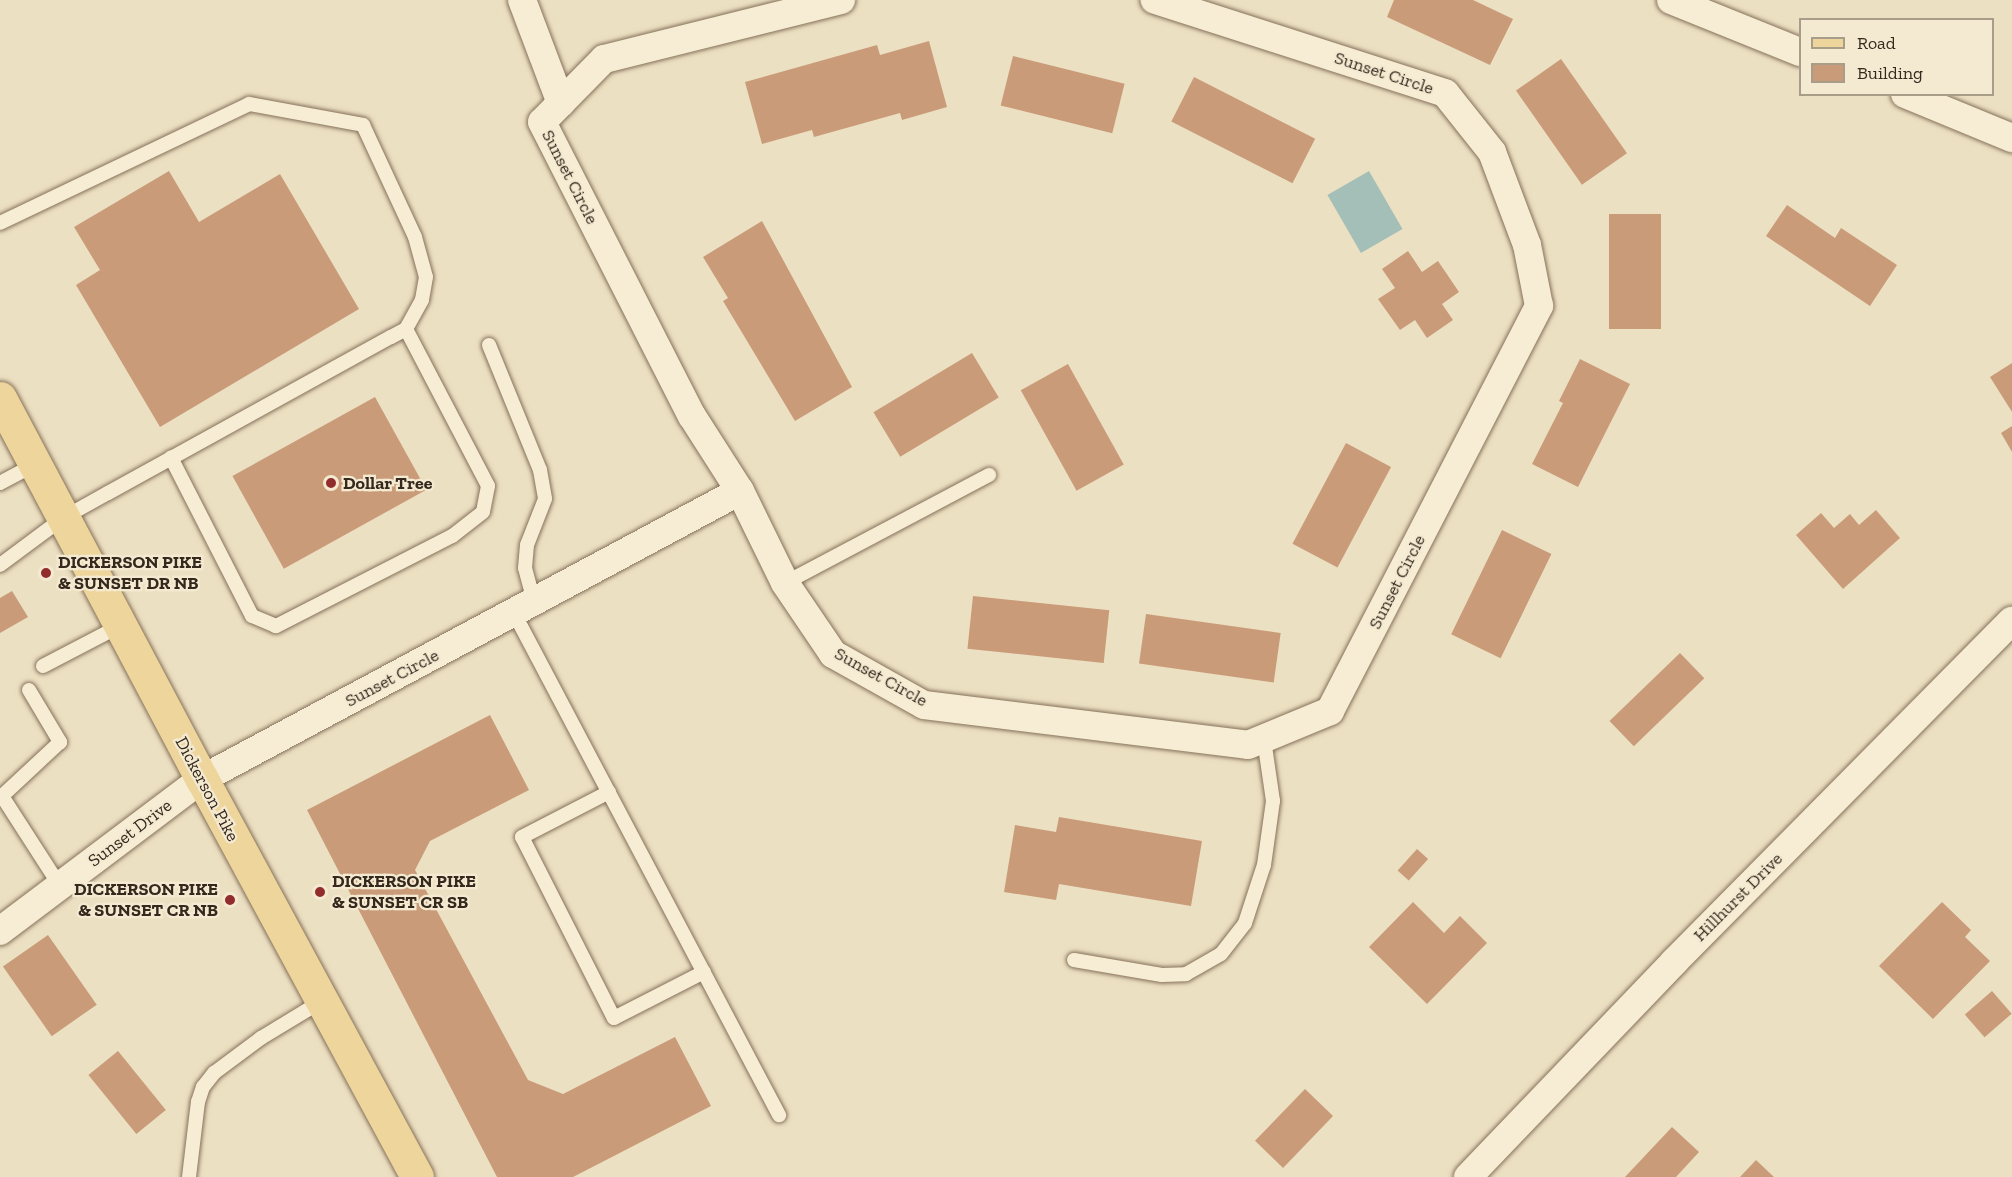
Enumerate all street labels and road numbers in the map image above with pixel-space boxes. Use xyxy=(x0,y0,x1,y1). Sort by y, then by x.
street label: Sunset Circle xyxy=(1332,47,1436,99)
street label: Sunset Circle xyxy=(537,126,603,228)
street label: Sunset Circle xyxy=(1364,531,1430,633)
street label: Sunset Circle xyxy=(831,643,931,711)
street label: Sunset Circle xyxy=(341,644,443,712)
street label: Dickerson Pike xyxy=(170,733,244,845)
street label: Sunset Drive xyxy=(84,794,176,872)
street label: Hillhurst Drive xyxy=(1689,848,1787,946)

